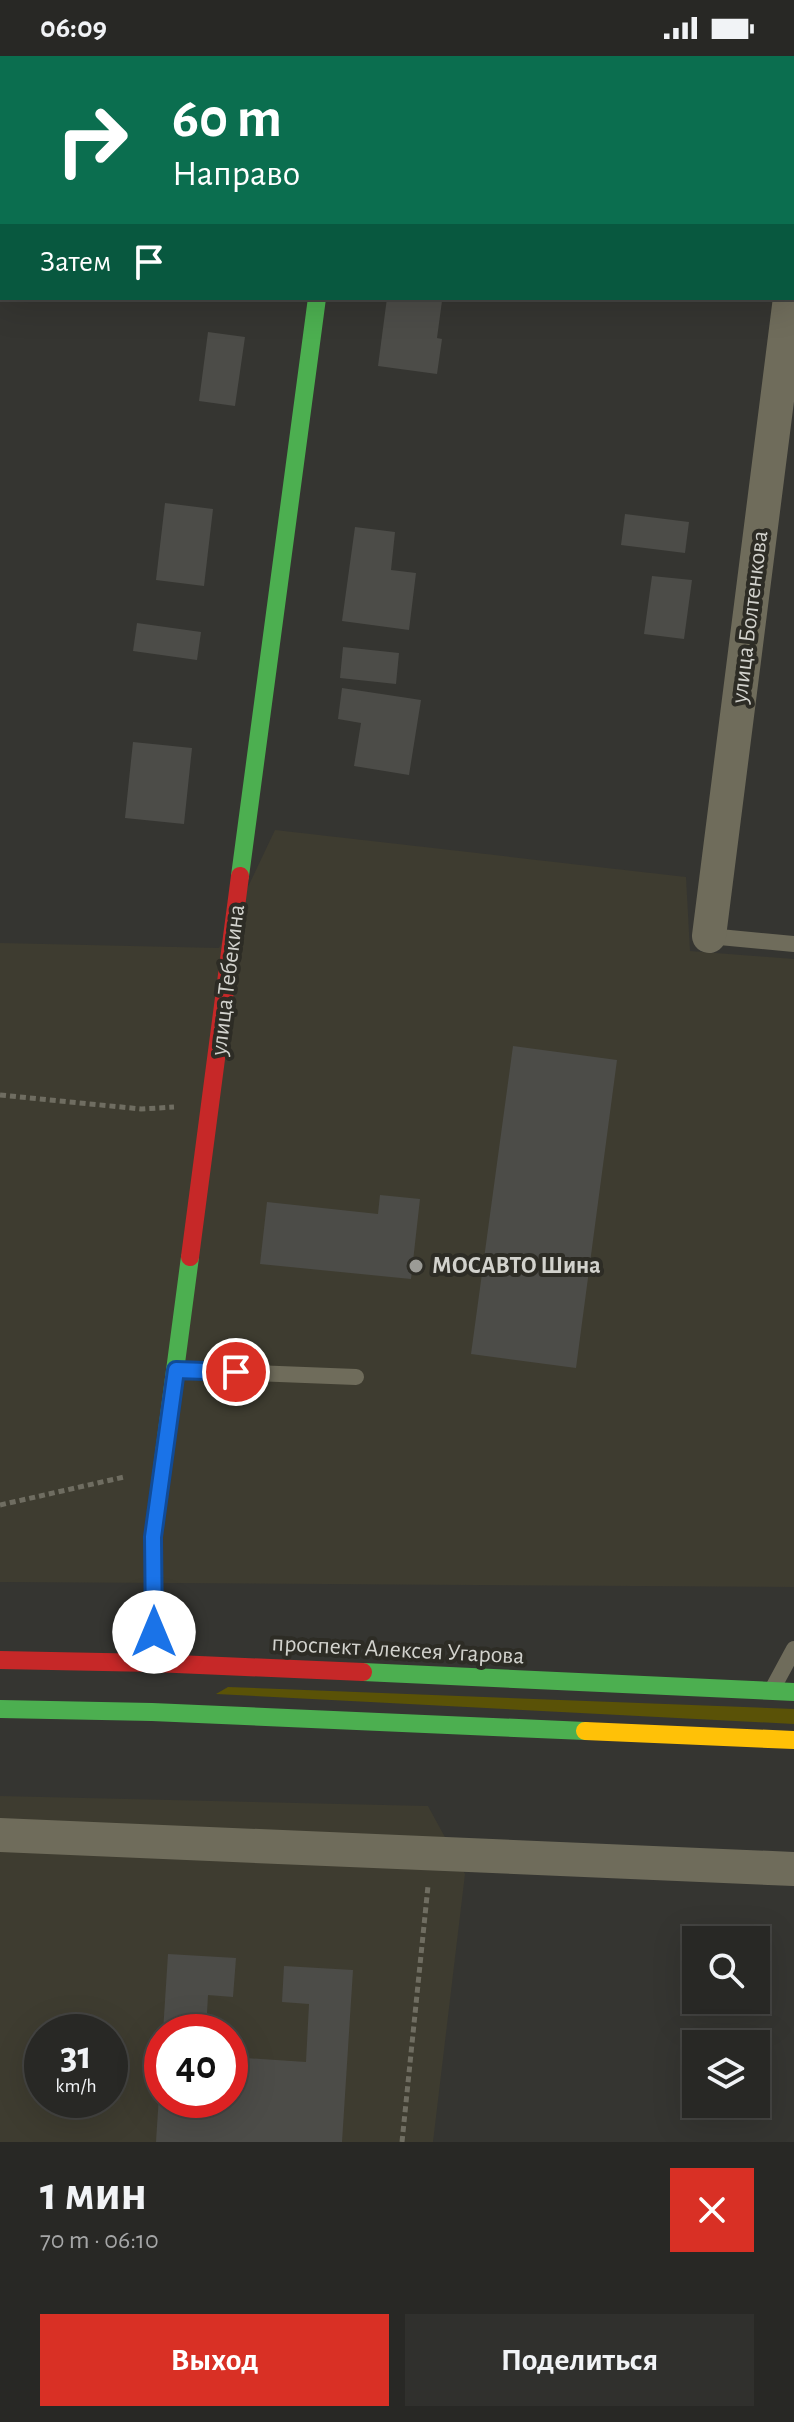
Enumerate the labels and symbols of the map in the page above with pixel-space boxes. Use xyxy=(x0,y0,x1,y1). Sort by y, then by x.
street label: улица Болтенкова xyxy=(727,529,772,706)
street label: улица Тебекина xyxy=(207,903,249,1058)
place label: МОСАВТО Шина xyxy=(432,1254,601,1278)
marker: МОСАВТО Шина xyxy=(407,1257,425,1275)
pin xyxy=(202,1338,270,1406)
position arrow xyxy=(112,1590,196,1674)
street label: проспект Алексея Угарова xyxy=(271,1631,525,1669)
speed limit sign: 40 xyxy=(144,2014,248,2118)

